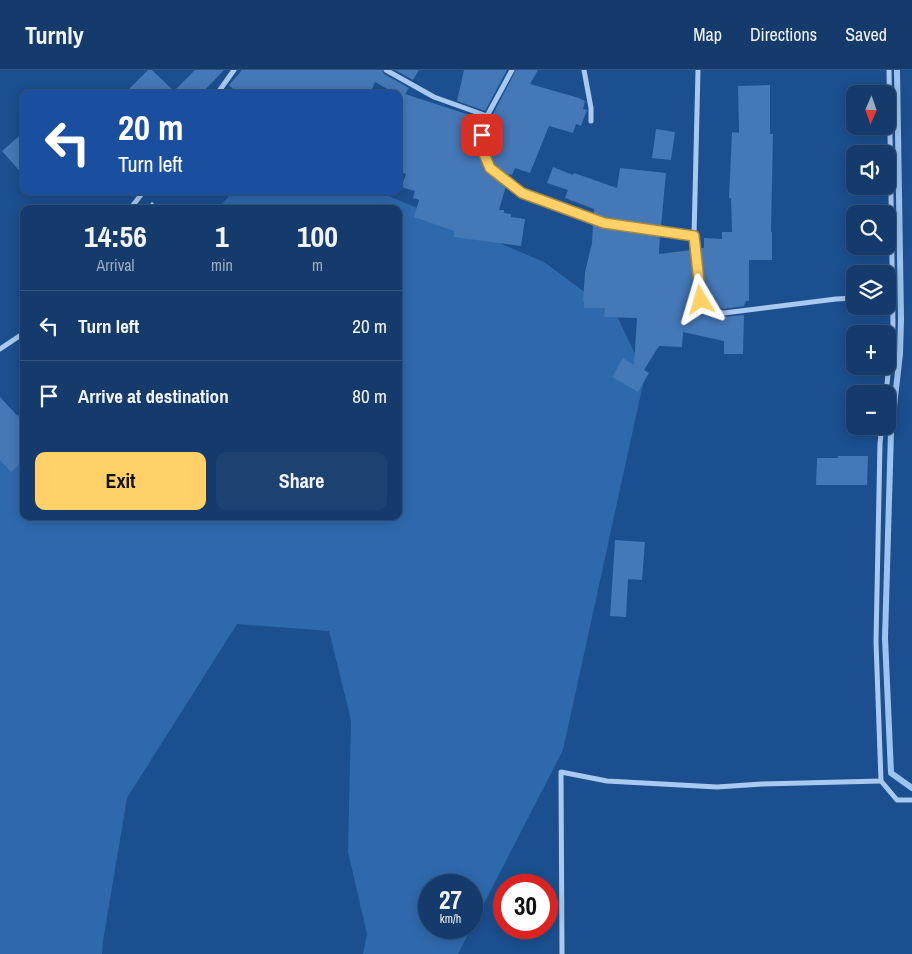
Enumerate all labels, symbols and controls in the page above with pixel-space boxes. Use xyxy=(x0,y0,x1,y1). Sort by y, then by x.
text: Turnly xyxy=(25,19,84,51)
text: Map xyxy=(693,22,722,47)
text: Directions xyxy=(750,22,817,47)
text: Saved xyxy=(845,22,887,47)
north arrow xyxy=(846,85,896,135)
map controls xyxy=(846,85,896,435)
text: 20 m xyxy=(118,104,183,151)
icon: left xyxy=(35,110,100,175)
pin xyxy=(461,114,503,156)
icon: arrive xyxy=(468,121,496,149)
button: sound xyxy=(846,145,896,195)
text: Turn left xyxy=(118,149,183,179)
button: search xyxy=(846,205,896,255)
text: 14:56 xyxy=(84,216,147,256)
text: 1 xyxy=(215,216,229,256)
text: 100 xyxy=(297,216,338,256)
text: Arrival xyxy=(97,254,134,276)
text: min xyxy=(211,254,233,276)
text: m xyxy=(312,254,323,276)
button: layers xyxy=(846,265,896,315)
position arrow xyxy=(674,273,726,325)
icon: left xyxy=(35,312,63,340)
text: Turn left xyxy=(78,313,139,339)
text: 20 m xyxy=(352,313,387,339)
button: + xyxy=(846,325,896,375)
icon: arrive xyxy=(35,382,63,410)
text: Arrive at destination xyxy=(78,383,229,409)
text: 80 m xyxy=(352,383,387,409)
button: − xyxy=(846,385,896,435)
button: Exit xyxy=(35,452,206,510)
button: Share xyxy=(216,452,387,510)
speed limit sign: 30 xyxy=(493,874,558,939)
text: 27 xyxy=(439,883,462,917)
text: km/h xyxy=(440,911,461,927)

